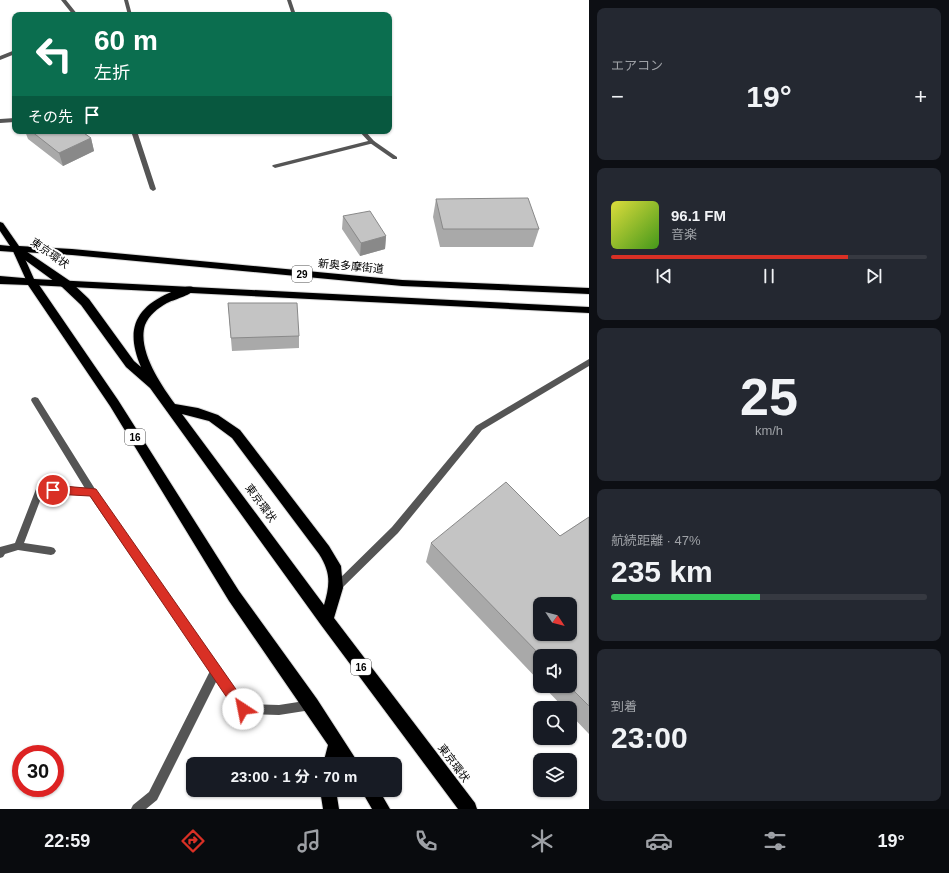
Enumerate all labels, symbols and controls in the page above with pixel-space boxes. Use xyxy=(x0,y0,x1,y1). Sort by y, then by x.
text: 60 m xyxy=(94,25,158,56)
icon: left xyxy=(28,28,80,80)
text: エアコン xyxy=(611,58,663,73)
text: 左折 xyxy=(94,63,130,83)
text: 19° xyxy=(746,80,792,113)
text: − xyxy=(611,84,624,109)
text: + xyxy=(914,84,927,109)
icon: arrive xyxy=(81,104,103,126)
text: その先 xyxy=(28,108,73,125)
text: 96.1 FM xyxy=(671,207,726,224)
text: 音楽 xyxy=(671,227,697,242)
street label: 東京環状 xyxy=(29,235,72,271)
street label: 新奥多摩街道 xyxy=(318,257,384,275)
icon: previous xyxy=(653,265,675,287)
icon: pause xyxy=(758,265,780,287)
icon: next xyxy=(863,265,885,287)
road number: 29 xyxy=(292,266,312,282)
text: 25 xyxy=(740,368,798,426)
text: km/h xyxy=(755,423,783,438)
road number: 16 xyxy=(125,429,145,445)
pin xyxy=(36,473,70,507)
icon: arrive xyxy=(42,479,64,501)
street label: 東京環状 xyxy=(243,482,279,525)
text: 航続距離 · 47% xyxy=(611,533,701,548)
text: 235 km xyxy=(611,555,713,588)
north arrow xyxy=(533,597,577,641)
map controls xyxy=(533,597,577,797)
button: sound xyxy=(533,649,577,693)
road number: 16 xyxy=(351,659,371,675)
position arrow xyxy=(222,688,264,730)
text: 到着 xyxy=(611,699,637,714)
button: search xyxy=(533,701,577,745)
text: 23:00 xyxy=(611,721,688,754)
street label: 東京環状 xyxy=(436,742,473,785)
speed limit sign: 30 xyxy=(12,745,64,797)
button: layers xyxy=(533,753,577,797)
text: 23:00 · 1 分 · 70 m xyxy=(231,768,357,785)
icon: directions xyxy=(179,827,207,855)
icon: music xyxy=(295,827,323,855)
icon: phone xyxy=(412,827,440,855)
icon: climate xyxy=(528,827,556,855)
icon: car xyxy=(645,827,673,855)
icon: filters xyxy=(761,827,789,855)
text: 22:59 xyxy=(44,831,90,851)
text: 19° xyxy=(877,831,905,851)

